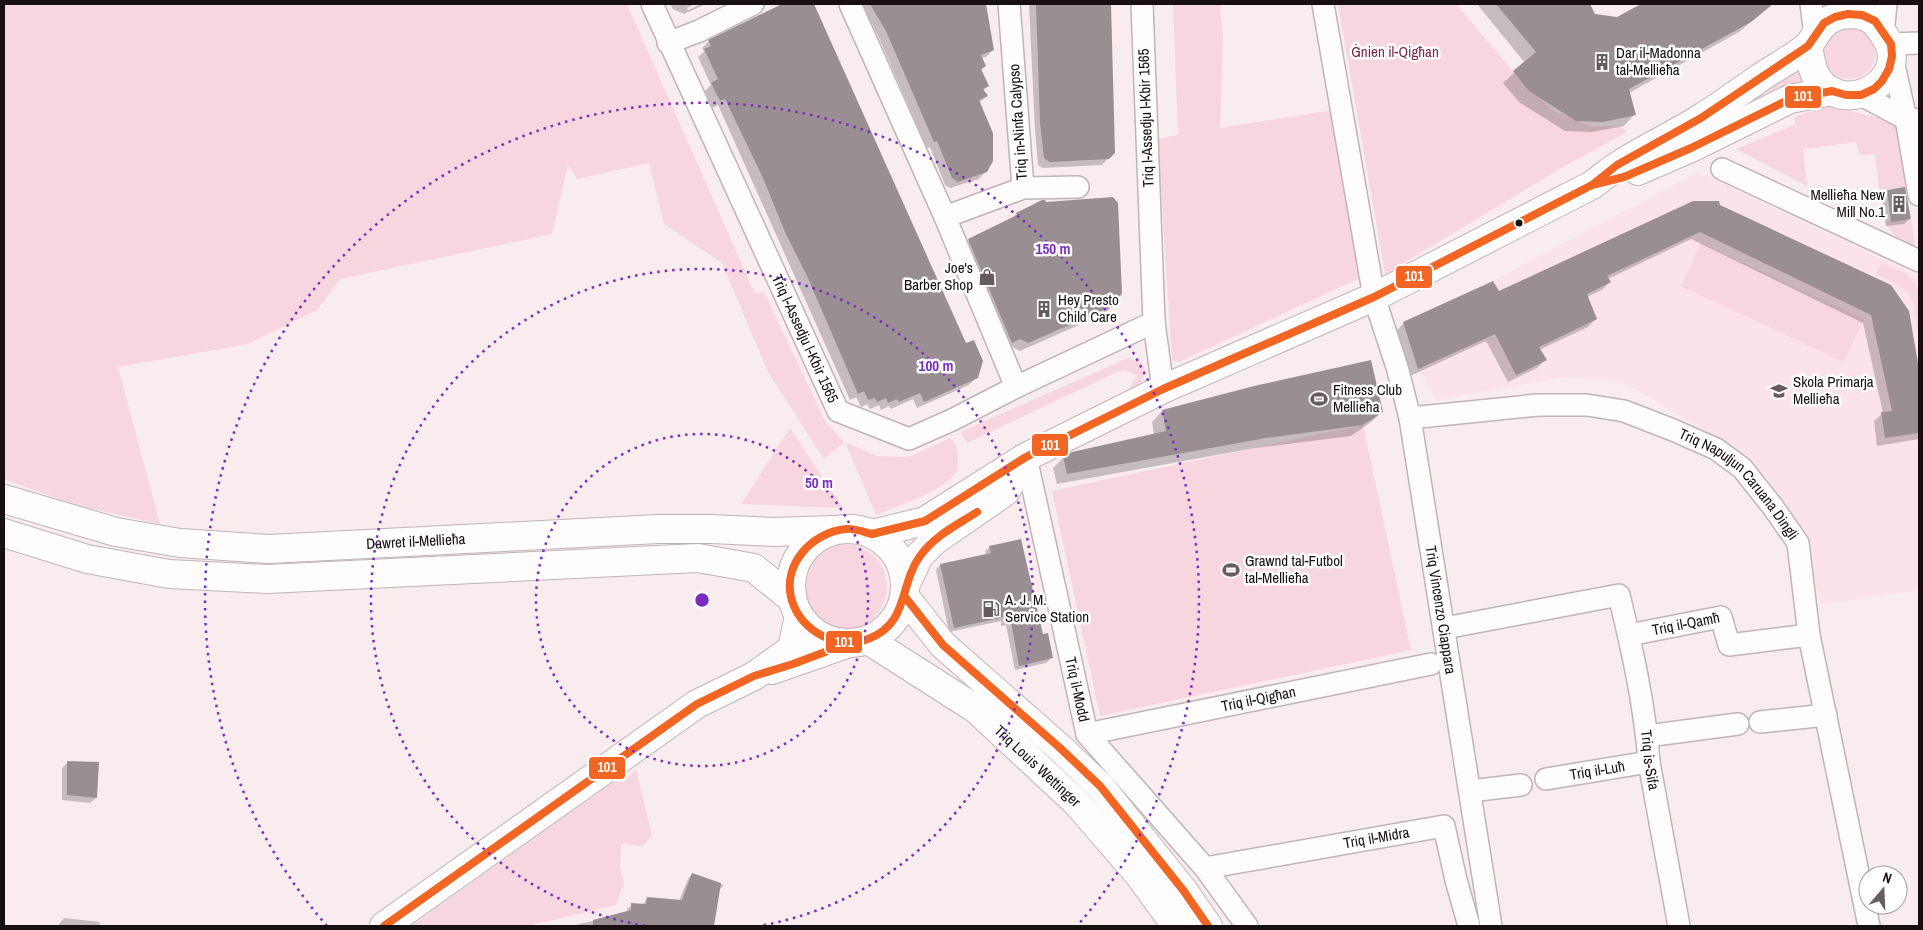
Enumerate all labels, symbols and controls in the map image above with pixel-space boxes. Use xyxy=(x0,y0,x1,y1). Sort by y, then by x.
park label: Ġnien il-Qigħan xyxy=(1351,41,1439,62)
place label: Dar il-Madonna tal-Mellieħa xyxy=(1616,42,1701,80)
street label: Triq l-Assedju l-Kbir 1565 xyxy=(1133,48,1158,188)
building icon: Dar il-Madonna tal-Mellieħa xyxy=(1592,52,1612,72)
street label: Triq in-Ninfa Calypso xyxy=(1003,63,1032,181)
line badge: 101 xyxy=(1784,85,1822,109)
text: 101 xyxy=(1793,87,1813,105)
place label: Mellieħa New Mill No.1 xyxy=(1810,184,1885,222)
building icon: Mellieħa New Mill No.1 xyxy=(1889,194,1909,214)
unlabelled marker xyxy=(1514,218,1524,228)
text: 150 m xyxy=(1036,238,1070,259)
place label: Joe's Barber Shop xyxy=(904,257,973,295)
line badge: 101 xyxy=(1395,265,1433,289)
shop icon: Joe's Barber Shop xyxy=(977,267,997,287)
text: 101 xyxy=(1404,267,1424,285)
street label: Triq l-Assedju l-Kbir 1565 xyxy=(767,271,844,406)
place label: Hey Presto Child Care xyxy=(1058,289,1119,327)
building icon: Hey Presto Child Care xyxy=(1034,299,1054,319)
text: 100 m xyxy=(919,355,953,376)
place label: Skola Primarja Mellieħa xyxy=(1793,371,1874,409)
place label: Fitness Club Mellieħa xyxy=(1333,379,1402,417)
school or university icon: Skola Primarja Mellieħa xyxy=(1769,381,1789,401)
sports icon: Fitness Club Mellieħa xyxy=(1309,389,1329,409)
street label: Triq Napuljun Caruana Dingli xyxy=(1676,423,1804,544)
line badge: 101 xyxy=(1031,433,1069,457)
text: 101 xyxy=(1040,436,1060,454)
text: 50 m xyxy=(805,472,833,493)
street label: Dawret il-Mellieħa xyxy=(366,528,466,554)
street label: Triq Vincenzo Ciappara xyxy=(1420,544,1462,676)
place label: Grawnd tal-Futbol tal-Mellieħa xyxy=(1245,550,1343,588)
sports icon: Grawnd tal-Futbol tal-Mellieħa xyxy=(1221,560,1241,580)
place label: A. J. M. Service Station xyxy=(1004,589,1089,627)
centre of rings xyxy=(693,591,711,609)
fuel station icon: A. J. M. Service Station xyxy=(981,599,1001,619)
street label: Triq il-Qamħ xyxy=(1650,606,1722,640)
line badge: 101 xyxy=(825,630,863,654)
text: 101 xyxy=(834,633,854,651)
street label: Triq il-Modd xyxy=(1060,655,1095,724)
street label: Triq il-Qigħan xyxy=(1219,681,1297,716)
street label: Triq Louis Wettinger xyxy=(990,720,1086,811)
street label: Triq is-Sifa xyxy=(1636,729,1665,792)
street label: Triq il-Luħ xyxy=(1568,755,1626,785)
line badge: 101 xyxy=(588,756,626,780)
text: 101 xyxy=(597,758,617,776)
street label: Triq il-Midra xyxy=(1342,821,1411,853)
north arrow xyxy=(1858,865,1908,915)
text: N xyxy=(1880,868,1894,888)

